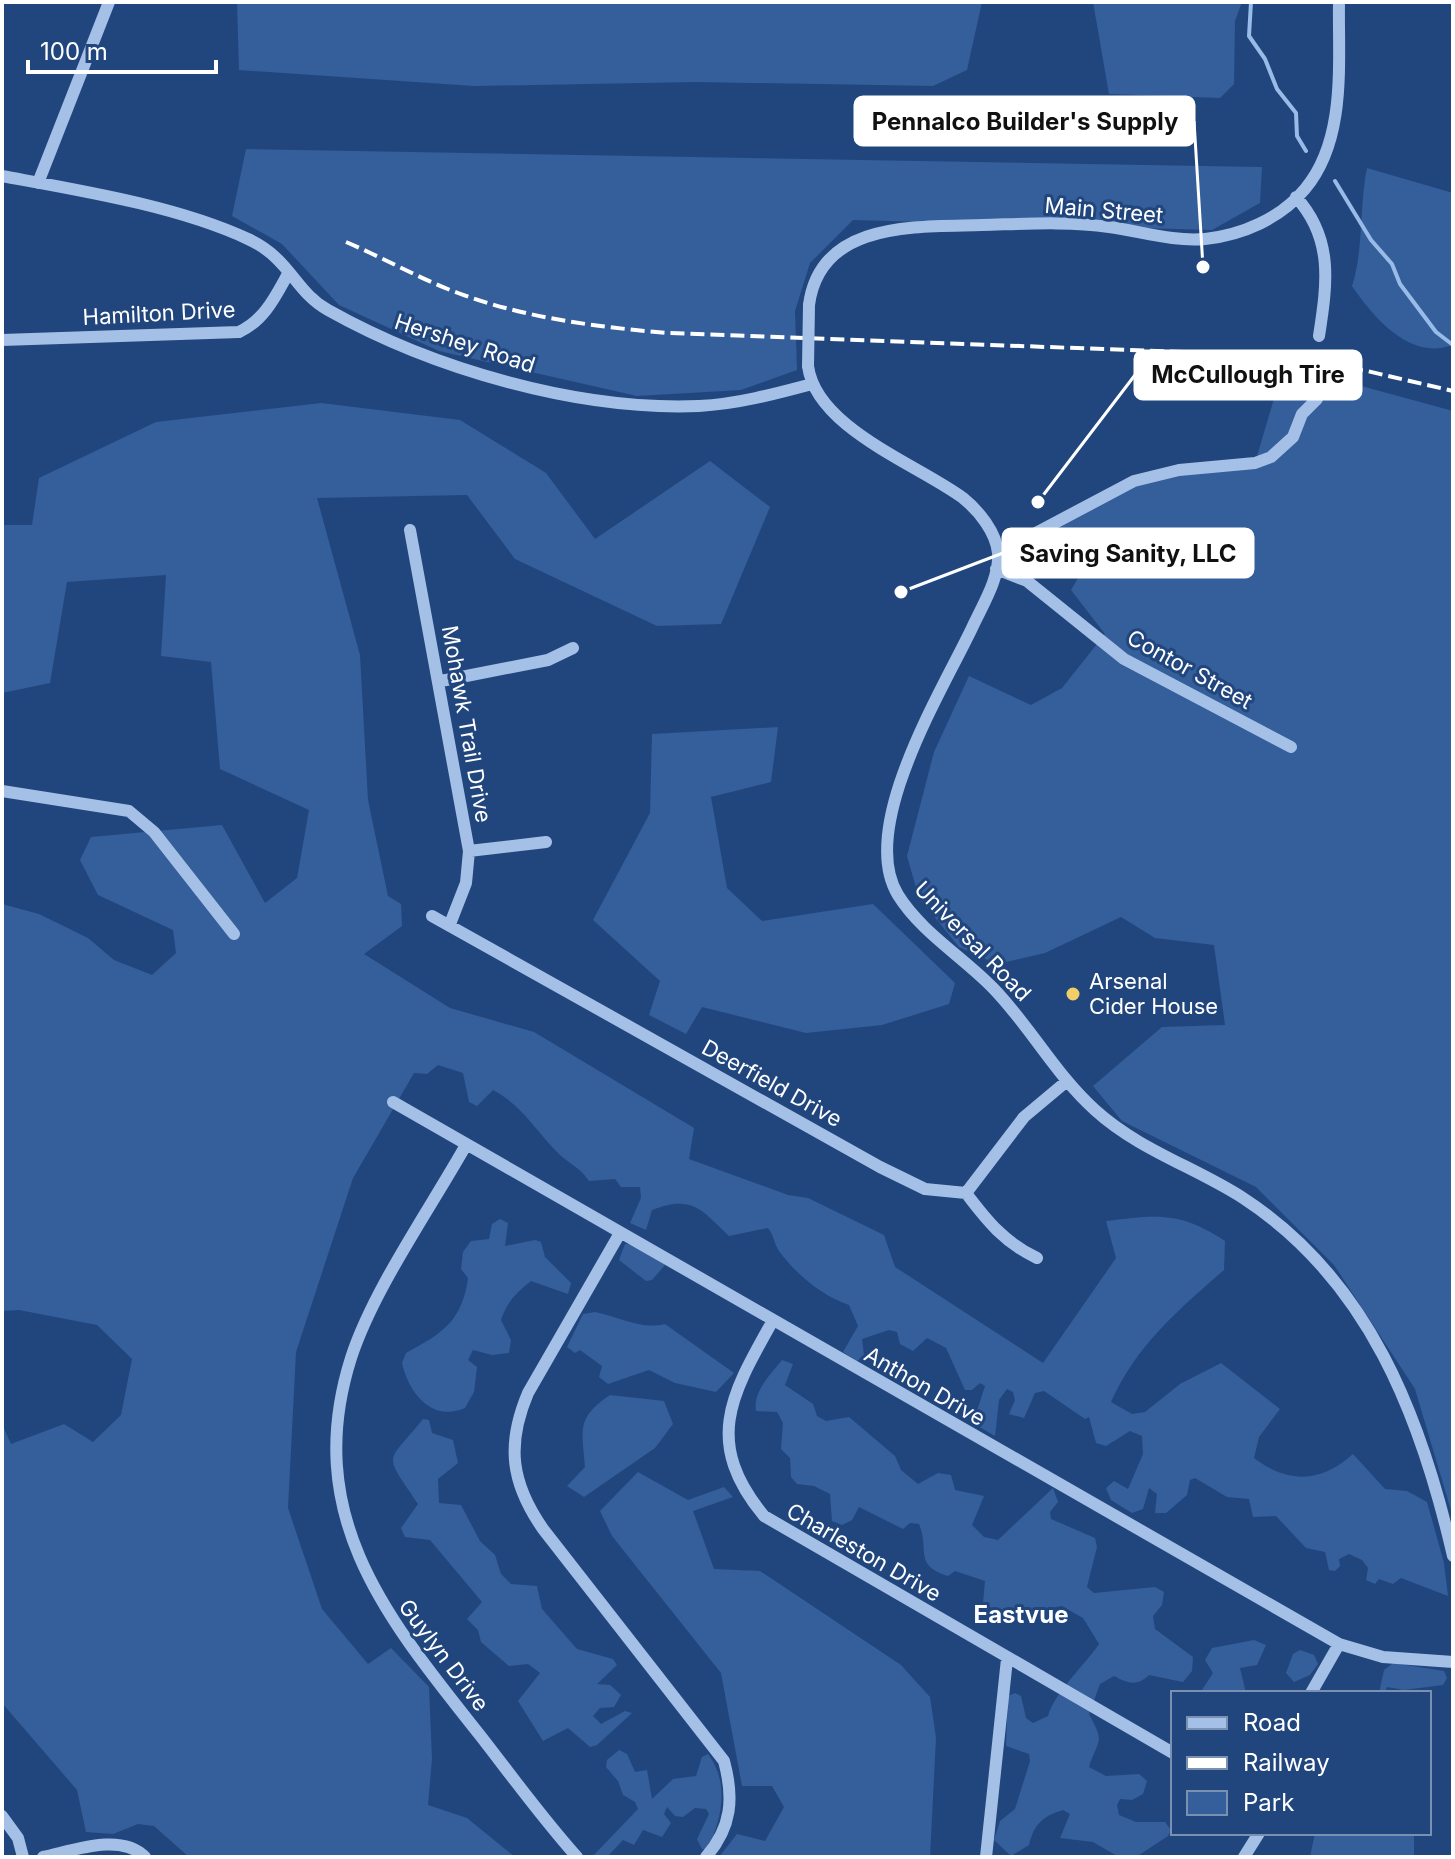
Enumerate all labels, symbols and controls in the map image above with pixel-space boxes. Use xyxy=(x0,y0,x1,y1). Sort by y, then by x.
scale bar xyxy=(28,24,216,74)
text: 100 m xyxy=(40,37,108,66)
callout: Pennalco Builder's Supply xyxy=(855,97,1194,145)
text: Pennalco Builder's Supply xyxy=(872,107,1179,136)
street label: Main Street xyxy=(1044,192,1164,228)
street label: Hamilton Drive xyxy=(82,296,236,330)
street label: Hershey Road xyxy=(392,308,538,378)
callout: McCullough Tire xyxy=(1135,351,1361,399)
text: McCullough Tire xyxy=(1151,360,1345,389)
callout: Saving Sanity, LLC xyxy=(1003,529,1253,577)
text: Saving Sanity, LLC xyxy=(1019,539,1237,568)
street label: Mohawk Trail Drive xyxy=(437,623,497,825)
street label: Contor Street xyxy=(1123,624,1257,714)
street label: Universal Road xyxy=(909,876,1037,1006)
place label: Arsenal Cider House xyxy=(1089,968,1218,1019)
marker: Arsenal Cider House xyxy=(1064,985,1082,1003)
street label: Deerfield Drive xyxy=(697,1034,847,1132)
street label: Anthon Drive xyxy=(860,1341,990,1431)
street label: Charleston Drive xyxy=(782,1497,946,1607)
street label: Guylyn Drive xyxy=(393,1594,495,1716)
district label: Eastvue xyxy=(974,1600,1068,1629)
legend xyxy=(1171,1691,1431,1835)
text: Road xyxy=(1243,1708,1301,1737)
text: Railway xyxy=(1243,1748,1330,1777)
text: Park xyxy=(1243,1788,1294,1817)

